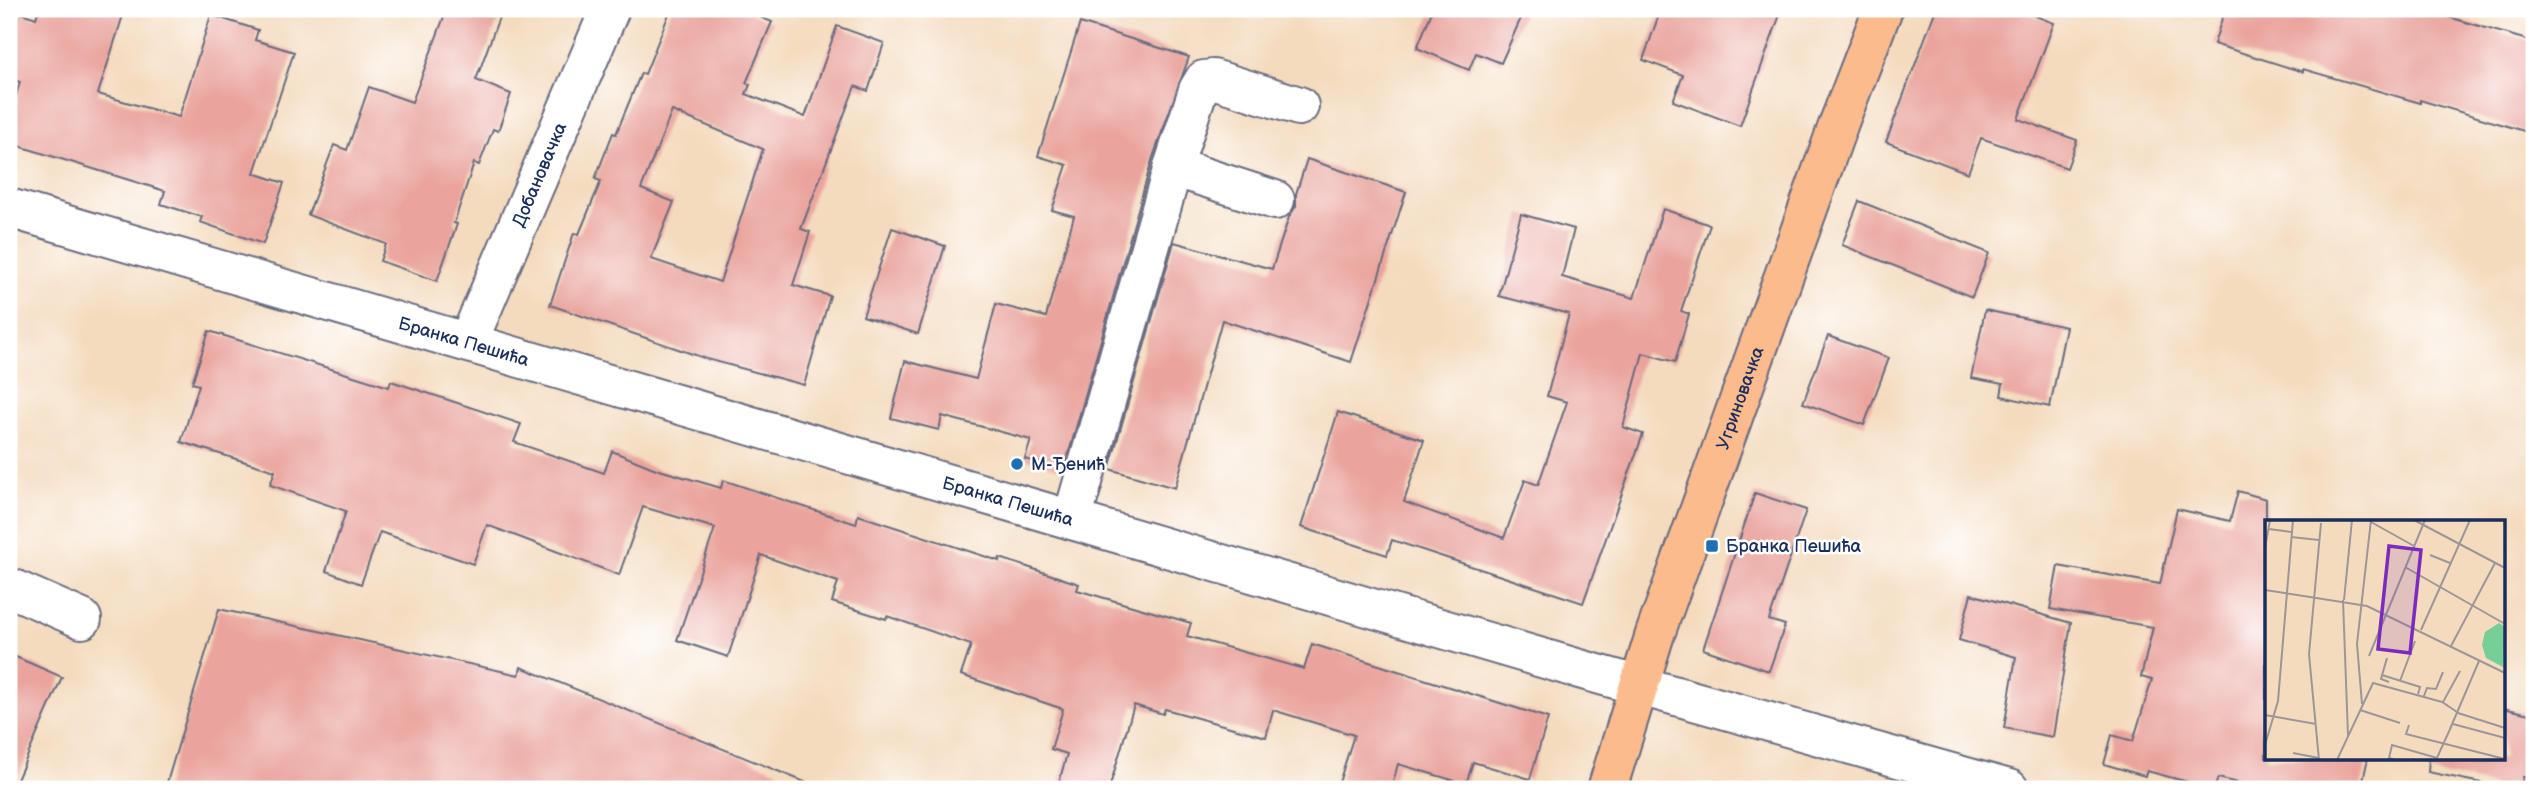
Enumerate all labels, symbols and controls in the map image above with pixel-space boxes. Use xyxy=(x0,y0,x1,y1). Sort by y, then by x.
street label: Добановачка xyxy=(508,119,571,230)
street label: Бранка Пешића xyxy=(396,312,532,371)
street label: Угриновачка xyxy=(1712,343,1768,452)
place label: М-Ђенић xyxy=(1031,454,1105,475)
marker: М-Ђенић xyxy=(1009,456,1025,472)
street label: Бранка Пешића xyxy=(940,472,1076,530)
inset map xyxy=(2265,520,2504,760)
place label: Бранка Пешића xyxy=(1726,536,1862,557)
marker: Бранка Пешића xyxy=(1704,538,1720,554)

